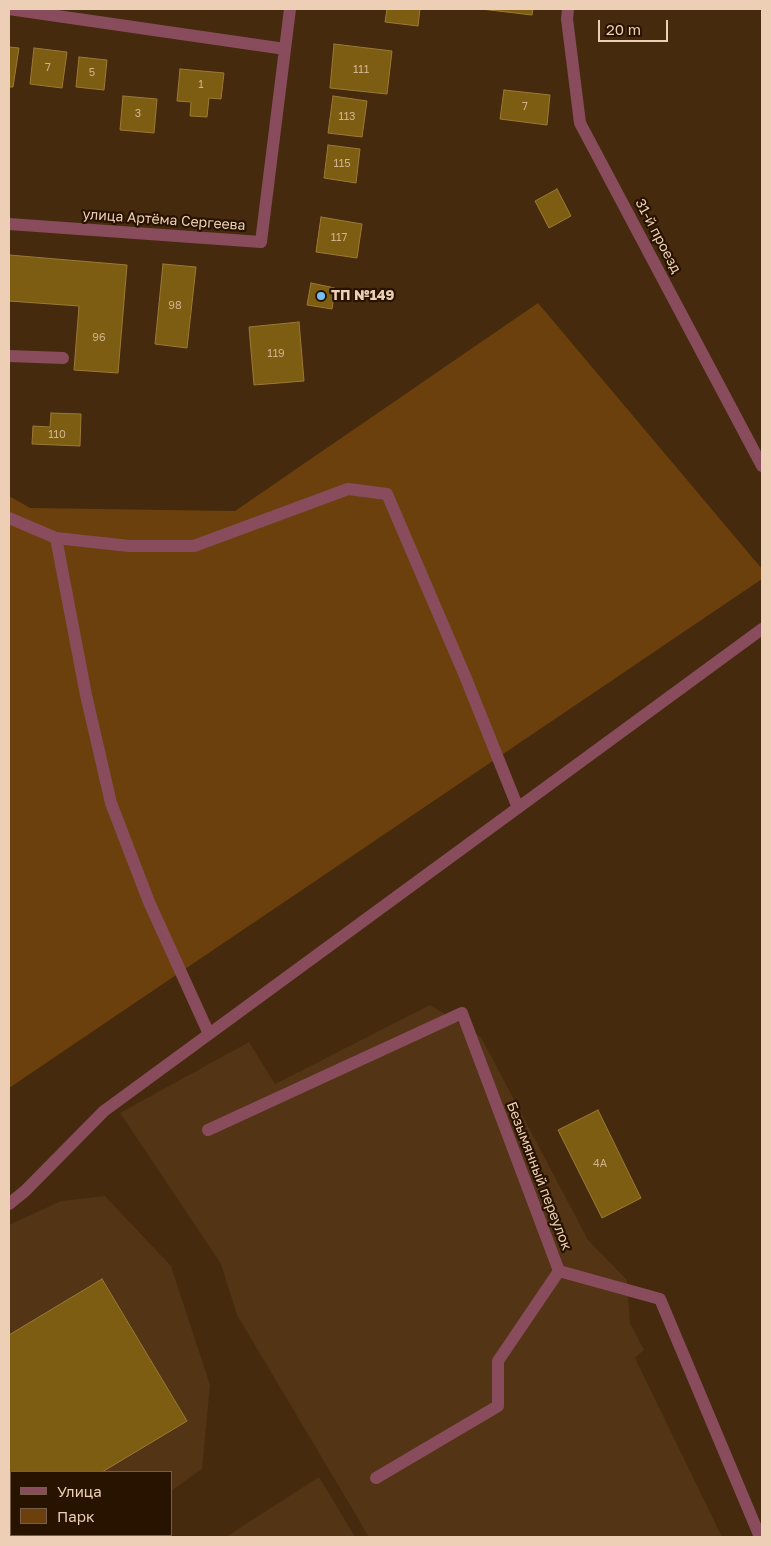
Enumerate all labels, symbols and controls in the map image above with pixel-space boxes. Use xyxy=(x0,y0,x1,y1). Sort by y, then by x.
scale bar xyxy=(601,10,671,42)
text: 20 m xyxy=(606,20,641,38)
house number: 7 xyxy=(45,61,51,75)
house number: 111 xyxy=(353,63,369,77)
house number: 5 xyxy=(89,66,95,80)
house number: 1 xyxy=(198,78,204,92)
house number: 7 xyxy=(522,100,528,114)
house number: 3 xyxy=(135,107,141,121)
house number: 113 xyxy=(338,110,356,124)
house number: 115 xyxy=(333,157,351,171)
street label: 31-й проезд xyxy=(631,196,685,276)
street label: улица Артёма Сергеева xyxy=(82,206,246,234)
house number: 117 xyxy=(331,231,347,245)
place label: ТП №149 xyxy=(331,288,394,304)
marker: ТП №149 xyxy=(315,290,327,302)
house number: 98 xyxy=(168,299,182,313)
house number: 96 xyxy=(92,331,106,345)
house number: 119 xyxy=(267,347,285,361)
house number: 110 xyxy=(48,428,66,442)
street label: Безымянный переулок xyxy=(503,1099,575,1253)
house number: 4А xyxy=(593,1157,607,1171)
legend xyxy=(10,1471,172,1536)
text: Улица xyxy=(57,1482,102,1500)
text: Парк xyxy=(57,1507,95,1525)

